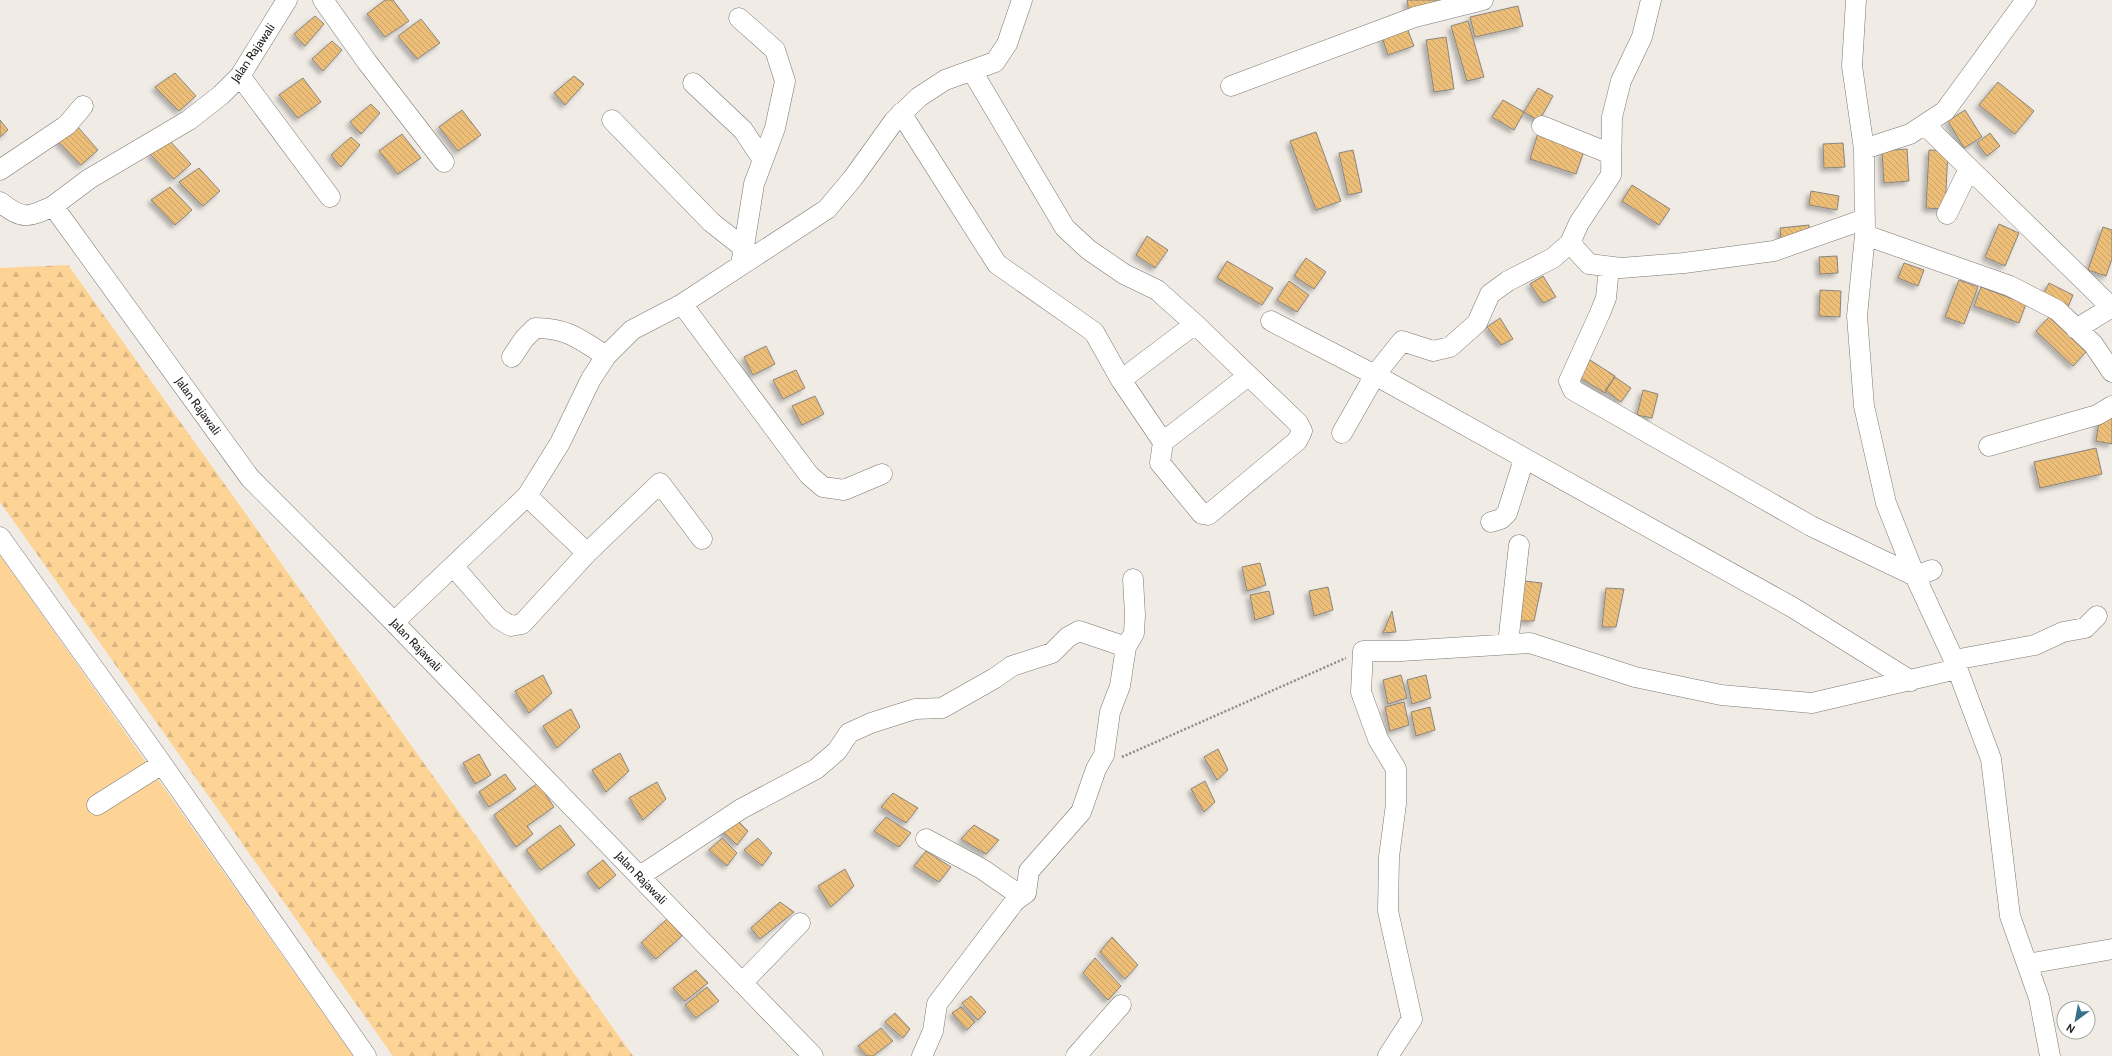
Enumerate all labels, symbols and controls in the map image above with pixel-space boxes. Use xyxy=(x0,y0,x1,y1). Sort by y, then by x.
street label: Jalan Rajawali xyxy=(227,21,278,86)
street label: Jalan Rajawali xyxy=(172,373,224,437)
street label: Jalan Rajawali xyxy=(387,614,445,674)
street label: Jalan Rajawali xyxy=(612,847,670,907)
north arrow xyxy=(2056,1000,2096,1040)
text: N xyxy=(2064,1020,2078,1036)

